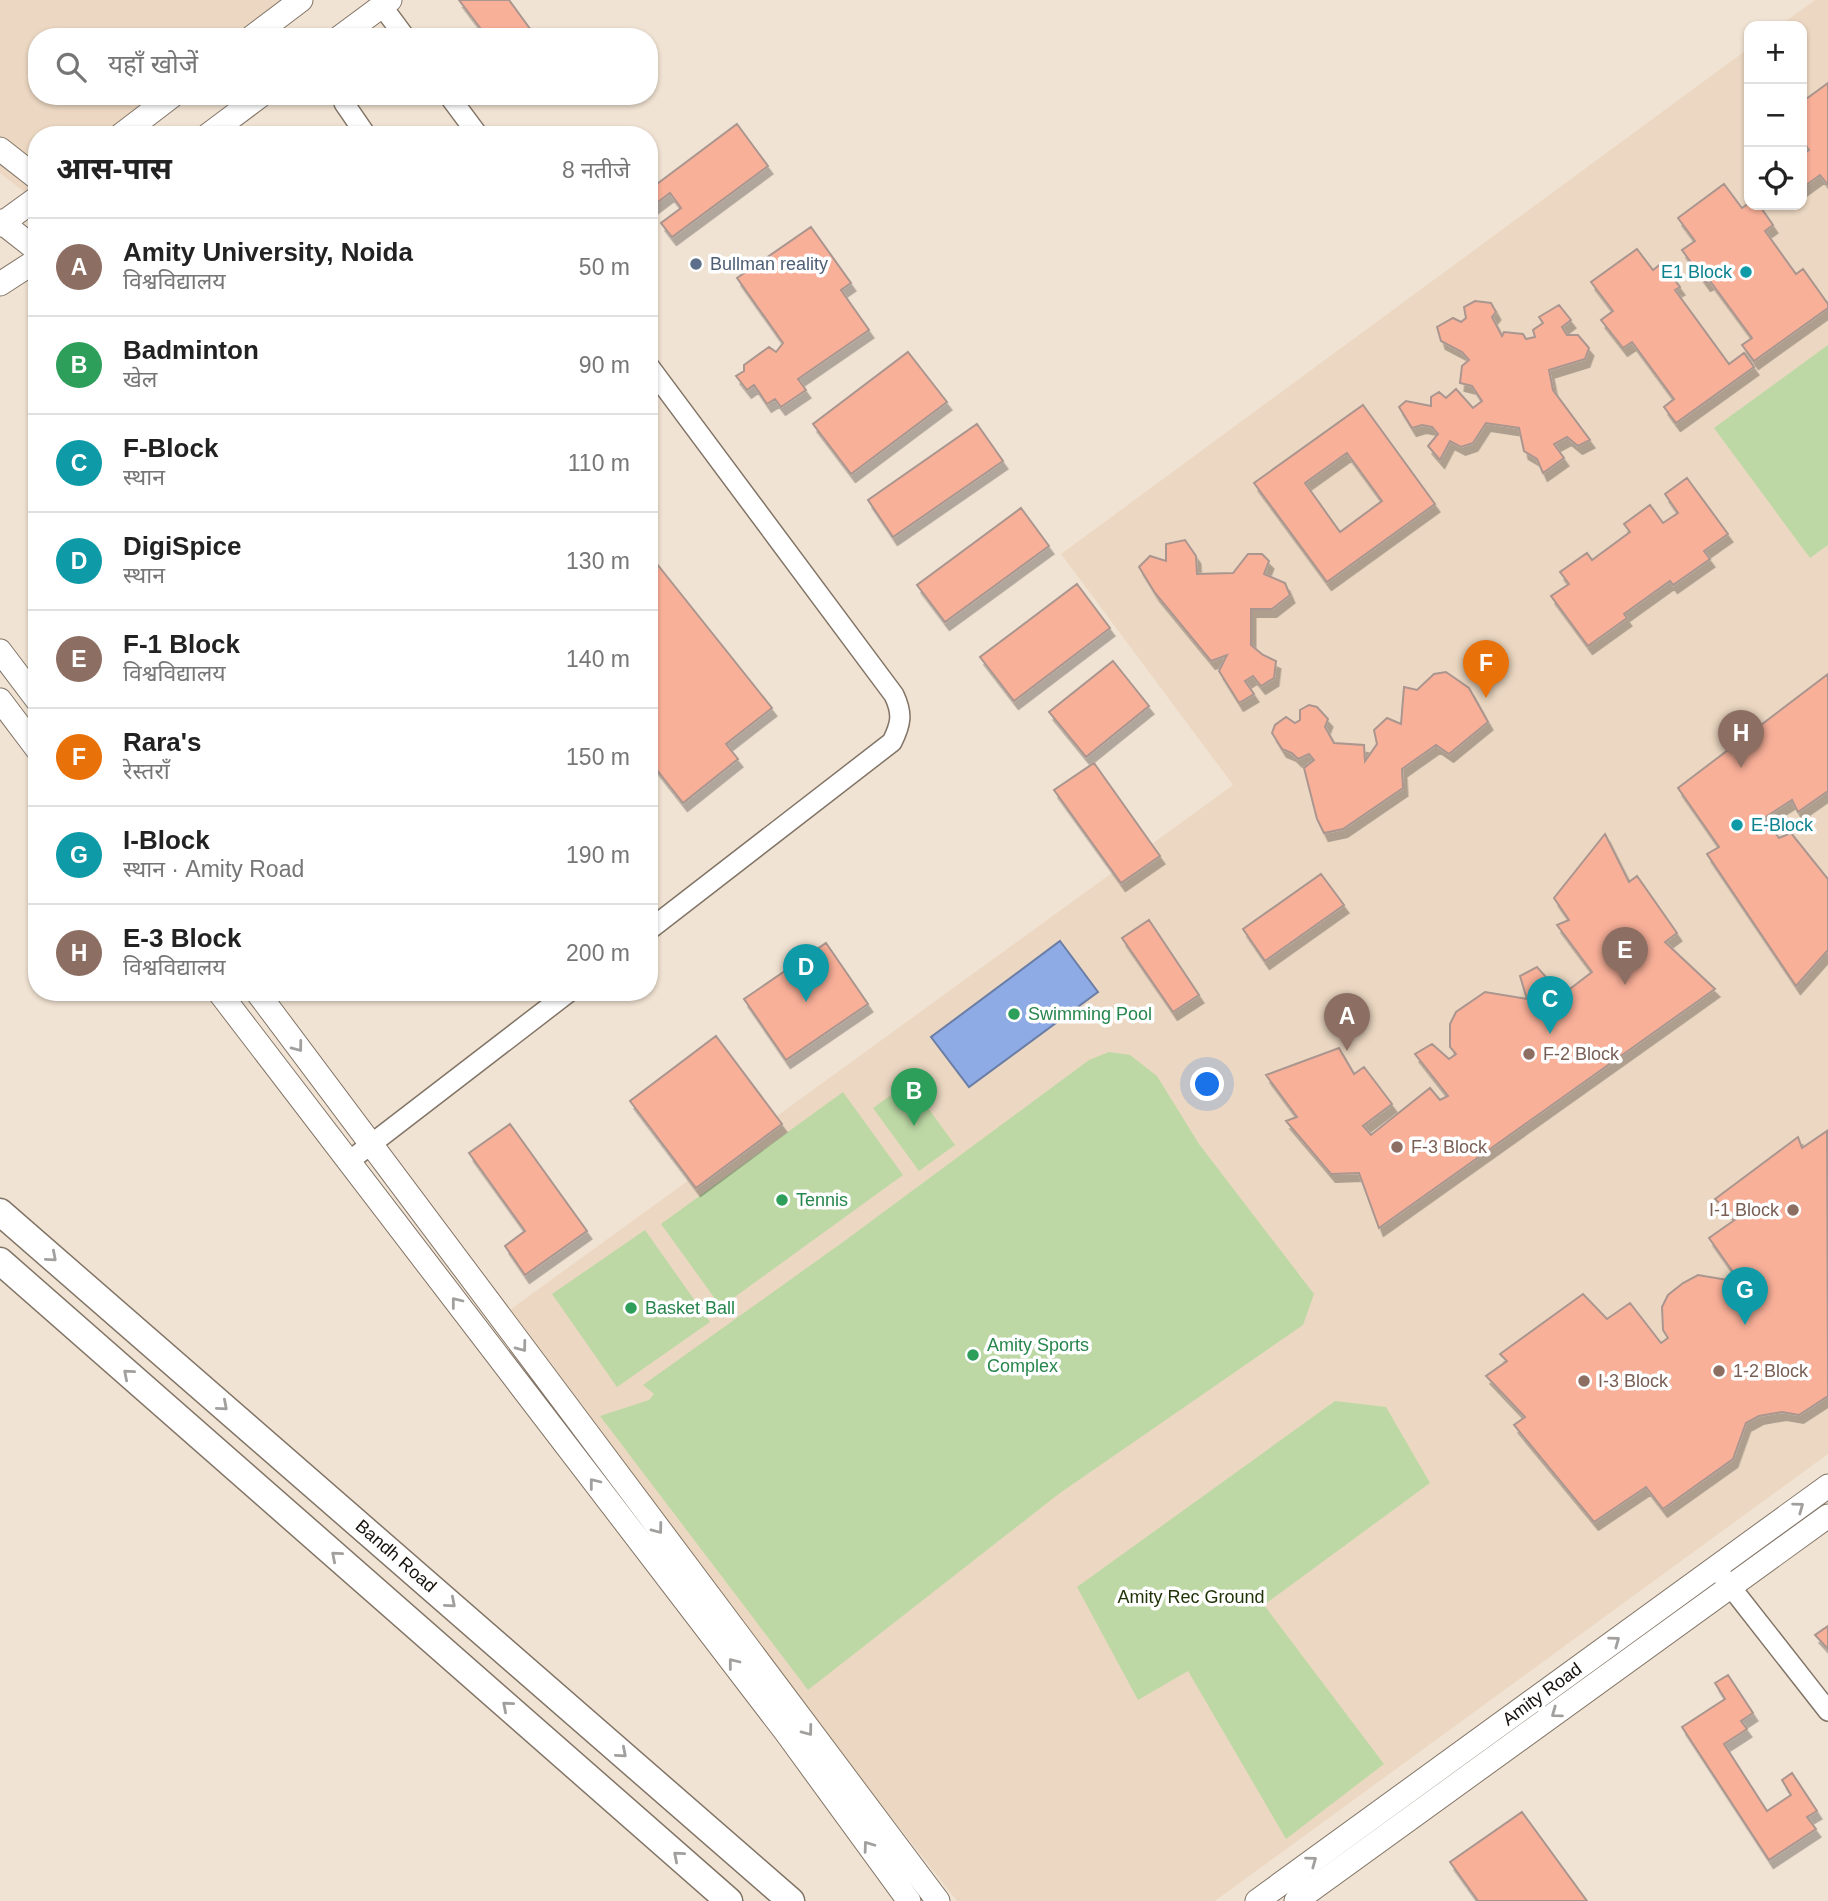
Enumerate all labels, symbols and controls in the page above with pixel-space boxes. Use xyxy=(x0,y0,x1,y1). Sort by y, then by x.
map controls xyxy=(1744,21,1807,210)
button: + xyxy=(1744,21,1807,84)
search box xyxy=(28,28,658,105)
icon: search xyxy=(52,48,90,86)
text: यहाँ खोजें xyxy=(108,49,198,79)
button: − xyxy=(1744,84,1807,147)
button: locate xyxy=(1744,147,1807,210)
text: आस-पास xyxy=(56,152,172,185)
text: 8 नतीजे xyxy=(562,157,630,183)
text: Amity University, Noida xyxy=(123,237,413,267)
text: A xyxy=(71,254,87,280)
text: 50 m xyxy=(579,254,630,280)
place label: Bullman reality xyxy=(710,254,828,274)
marker: Bullman reality xyxy=(688,256,704,272)
place label: E1 Block xyxy=(1661,262,1733,282)
marker: E1 Block xyxy=(1738,264,1754,280)
text: विश्वविद्यालय xyxy=(123,268,226,294)
text: Badminton xyxy=(123,335,259,365)
text: B xyxy=(71,352,87,378)
text: 90 m xyxy=(579,352,630,378)
text: खेल xyxy=(123,366,157,392)
text: F-Block xyxy=(123,433,218,463)
text: C xyxy=(71,450,87,476)
text: 110 m xyxy=(568,450,630,476)
text: स्थान xyxy=(123,464,165,490)
text: DigiSpice xyxy=(123,531,241,561)
text: D xyxy=(71,548,87,574)
text: 130 m xyxy=(566,548,630,574)
text: स्थान xyxy=(123,562,165,588)
text: F-1 Block xyxy=(123,629,240,659)
pin: F xyxy=(1463,640,1509,698)
text: E xyxy=(71,646,87,672)
text: 140 m xyxy=(566,646,630,672)
text: विश्वविद्यालय xyxy=(123,660,226,686)
pin: H xyxy=(1718,710,1764,768)
text: Rara's xyxy=(123,727,201,757)
text: F xyxy=(72,744,86,770)
text: 150 m xyxy=(566,744,630,770)
text: रेस्तराँ xyxy=(123,758,170,784)
place label: E-Block xyxy=(1751,815,1814,835)
marker: E-Block xyxy=(1729,817,1745,833)
text: I-Block xyxy=(123,825,210,855)
text: G xyxy=(70,842,88,868)
text: 190 m xyxy=(566,842,630,868)
text: स्थान · Amity Road xyxy=(123,856,304,882)
text: E-3 Block xyxy=(123,923,242,953)
pin: E xyxy=(1602,927,1648,985)
text: H xyxy=(71,940,87,966)
text: 200 m xyxy=(566,940,630,966)
pin: D xyxy=(783,944,829,1002)
text: विश्वविद्यालय xyxy=(123,954,226,980)
pin: C xyxy=(1527,976,1573,1034)
pin: A xyxy=(1324,993,1370,1051)
place label: Swimming Pool xyxy=(1028,1004,1152,1024)
marker: Swimming Pool xyxy=(1006,1006,1022,1022)
one-way arrow xyxy=(290,1039,302,1052)
place label: F-2 Block xyxy=(1543,1044,1620,1064)
marker: F-2 Block xyxy=(1521,1046,1537,1062)
your location xyxy=(1190,1067,1224,1101)
pin: B xyxy=(891,1068,937,1126)
place label: F-3 Block xyxy=(1411,1137,1488,1157)
marker: F-3 Block xyxy=(1389,1139,1405,1155)
place label: Tennis xyxy=(796,1190,848,1210)
marker: Tennis xyxy=(774,1192,790,1208)
place label: I-1 Block xyxy=(1709,1200,1780,1220)
marker: I-1 Block xyxy=(1785,1202,1801,1218)
one-way arrow xyxy=(43,1249,56,1261)
pin: G xyxy=(1722,1267,1768,1325)
one-way arrow xyxy=(451,1298,464,1310)
place label: Basket Ball xyxy=(645,1298,735,1318)
marker: Basket Ball xyxy=(623,1300,639,1316)
place label: Amity Sports Complex xyxy=(987,1335,1089,1376)
one-way arrow xyxy=(514,1339,526,1352)
marker: Amity Sports Complex xyxy=(965,1347,981,1363)
place label: 1-2 Block xyxy=(1733,1361,1809,1381)
marker: 1-2 Block xyxy=(1711,1363,1727,1379)
one-way arrow xyxy=(123,1369,136,1382)
place label: I-3 Block xyxy=(1598,1371,1669,1391)
marker: I-3 Block xyxy=(1576,1373,1592,1389)
one-way arrow xyxy=(215,1398,228,1410)
one-way arrow xyxy=(590,1478,603,1490)
one-way arrow xyxy=(1791,1503,1804,1516)
street label: Bandh Road xyxy=(352,1516,440,1596)
one-way arrow xyxy=(650,1521,662,1534)
one-way arrow xyxy=(331,1552,344,1564)
park label: Amity Rec Ground xyxy=(1117,1587,1265,1607)
one-way arrow xyxy=(442,1595,455,1607)
one-way arrow xyxy=(1607,1637,1620,1649)
one-way arrow xyxy=(728,1658,741,1671)
street label: Amity Road xyxy=(1498,1659,1586,1729)
one-way arrow xyxy=(502,1702,515,1714)
one-way arrow xyxy=(1551,1705,1564,1717)
one-way arrow xyxy=(800,1724,813,1736)
one-way arrow xyxy=(614,1745,627,1757)
one-way arrow xyxy=(864,1841,877,1854)
one-way arrow xyxy=(673,1852,686,1864)
one-way arrow xyxy=(1304,1857,1317,1869)

